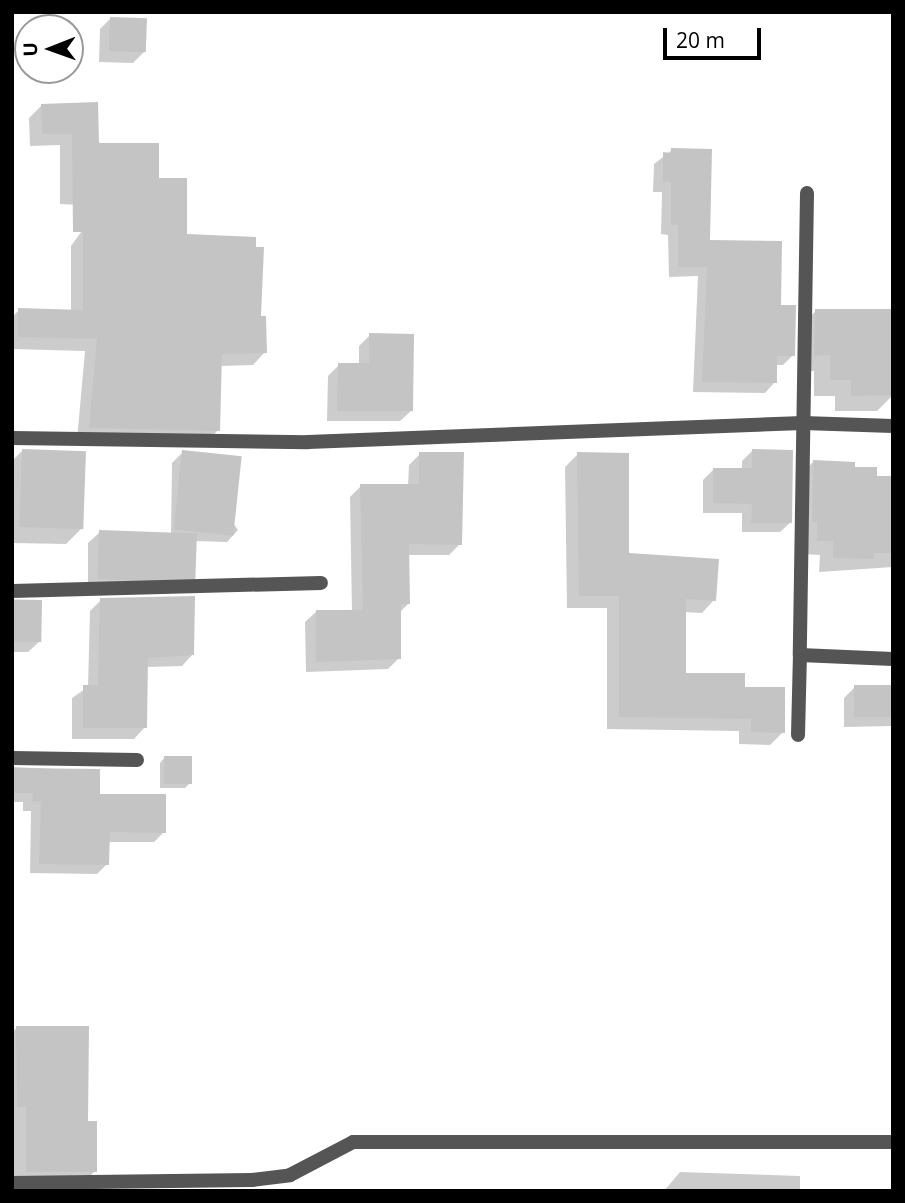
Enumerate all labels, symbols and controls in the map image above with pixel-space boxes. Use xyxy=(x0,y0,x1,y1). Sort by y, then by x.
north arrow xyxy=(14,14,84,84)
scale bar xyxy=(667,14,765,58)
text: 20 m xyxy=(676,26,725,54)
text: U xyxy=(17,42,43,57)

